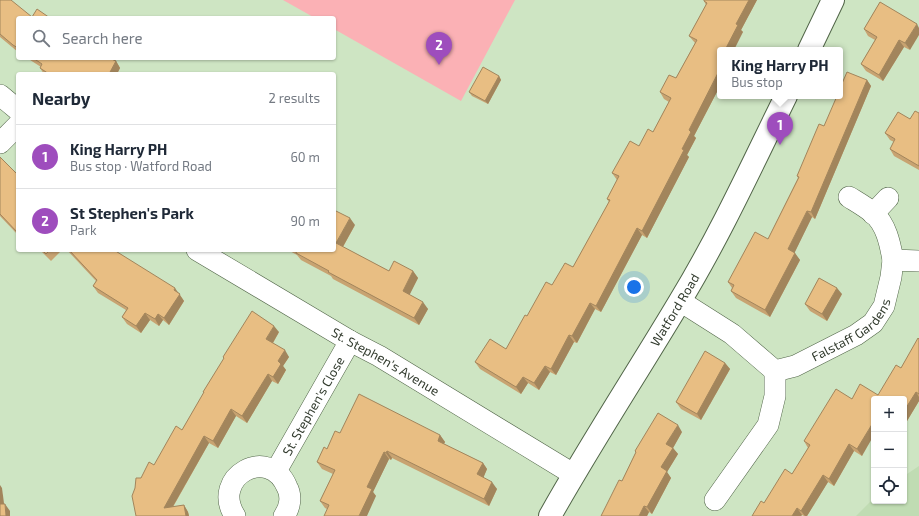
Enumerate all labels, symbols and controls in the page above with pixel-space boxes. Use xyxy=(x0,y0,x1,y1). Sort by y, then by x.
search box xyxy=(16,16,336,60)
icon: search xyxy=(30,27,52,49)
text: Search here xyxy=(62,29,143,47)
pin: 2 xyxy=(426,32,452,65)
popup xyxy=(717,47,843,99)
text: King Harry PH xyxy=(731,56,829,74)
text: Bus stop xyxy=(731,74,783,90)
text: Nearby xyxy=(32,88,90,108)
text: 2 results xyxy=(268,90,320,106)
pin: 1 xyxy=(767,112,793,145)
text: King Harry PH xyxy=(70,140,167,158)
text: 1 xyxy=(42,149,48,165)
text: 60 m xyxy=(290,149,320,165)
text: Bus stop · Watford Road xyxy=(70,158,212,174)
text: St Stephen's Park xyxy=(70,204,194,222)
text: 2 xyxy=(41,213,49,229)
text: 90 m xyxy=(290,213,320,229)
text: Park xyxy=(70,222,97,238)
street label: Watford Road xyxy=(647,271,702,349)
your location xyxy=(624,277,644,297)
street label: Falstaff Gardens xyxy=(809,297,894,364)
street label: St. Stephen's Avenue xyxy=(329,324,443,399)
street label: St. Stephen's Close xyxy=(279,354,348,458)
map controls xyxy=(871,396,907,504)
button: + xyxy=(871,396,907,432)
button: − xyxy=(871,432,907,468)
button: locate xyxy=(871,468,907,504)

